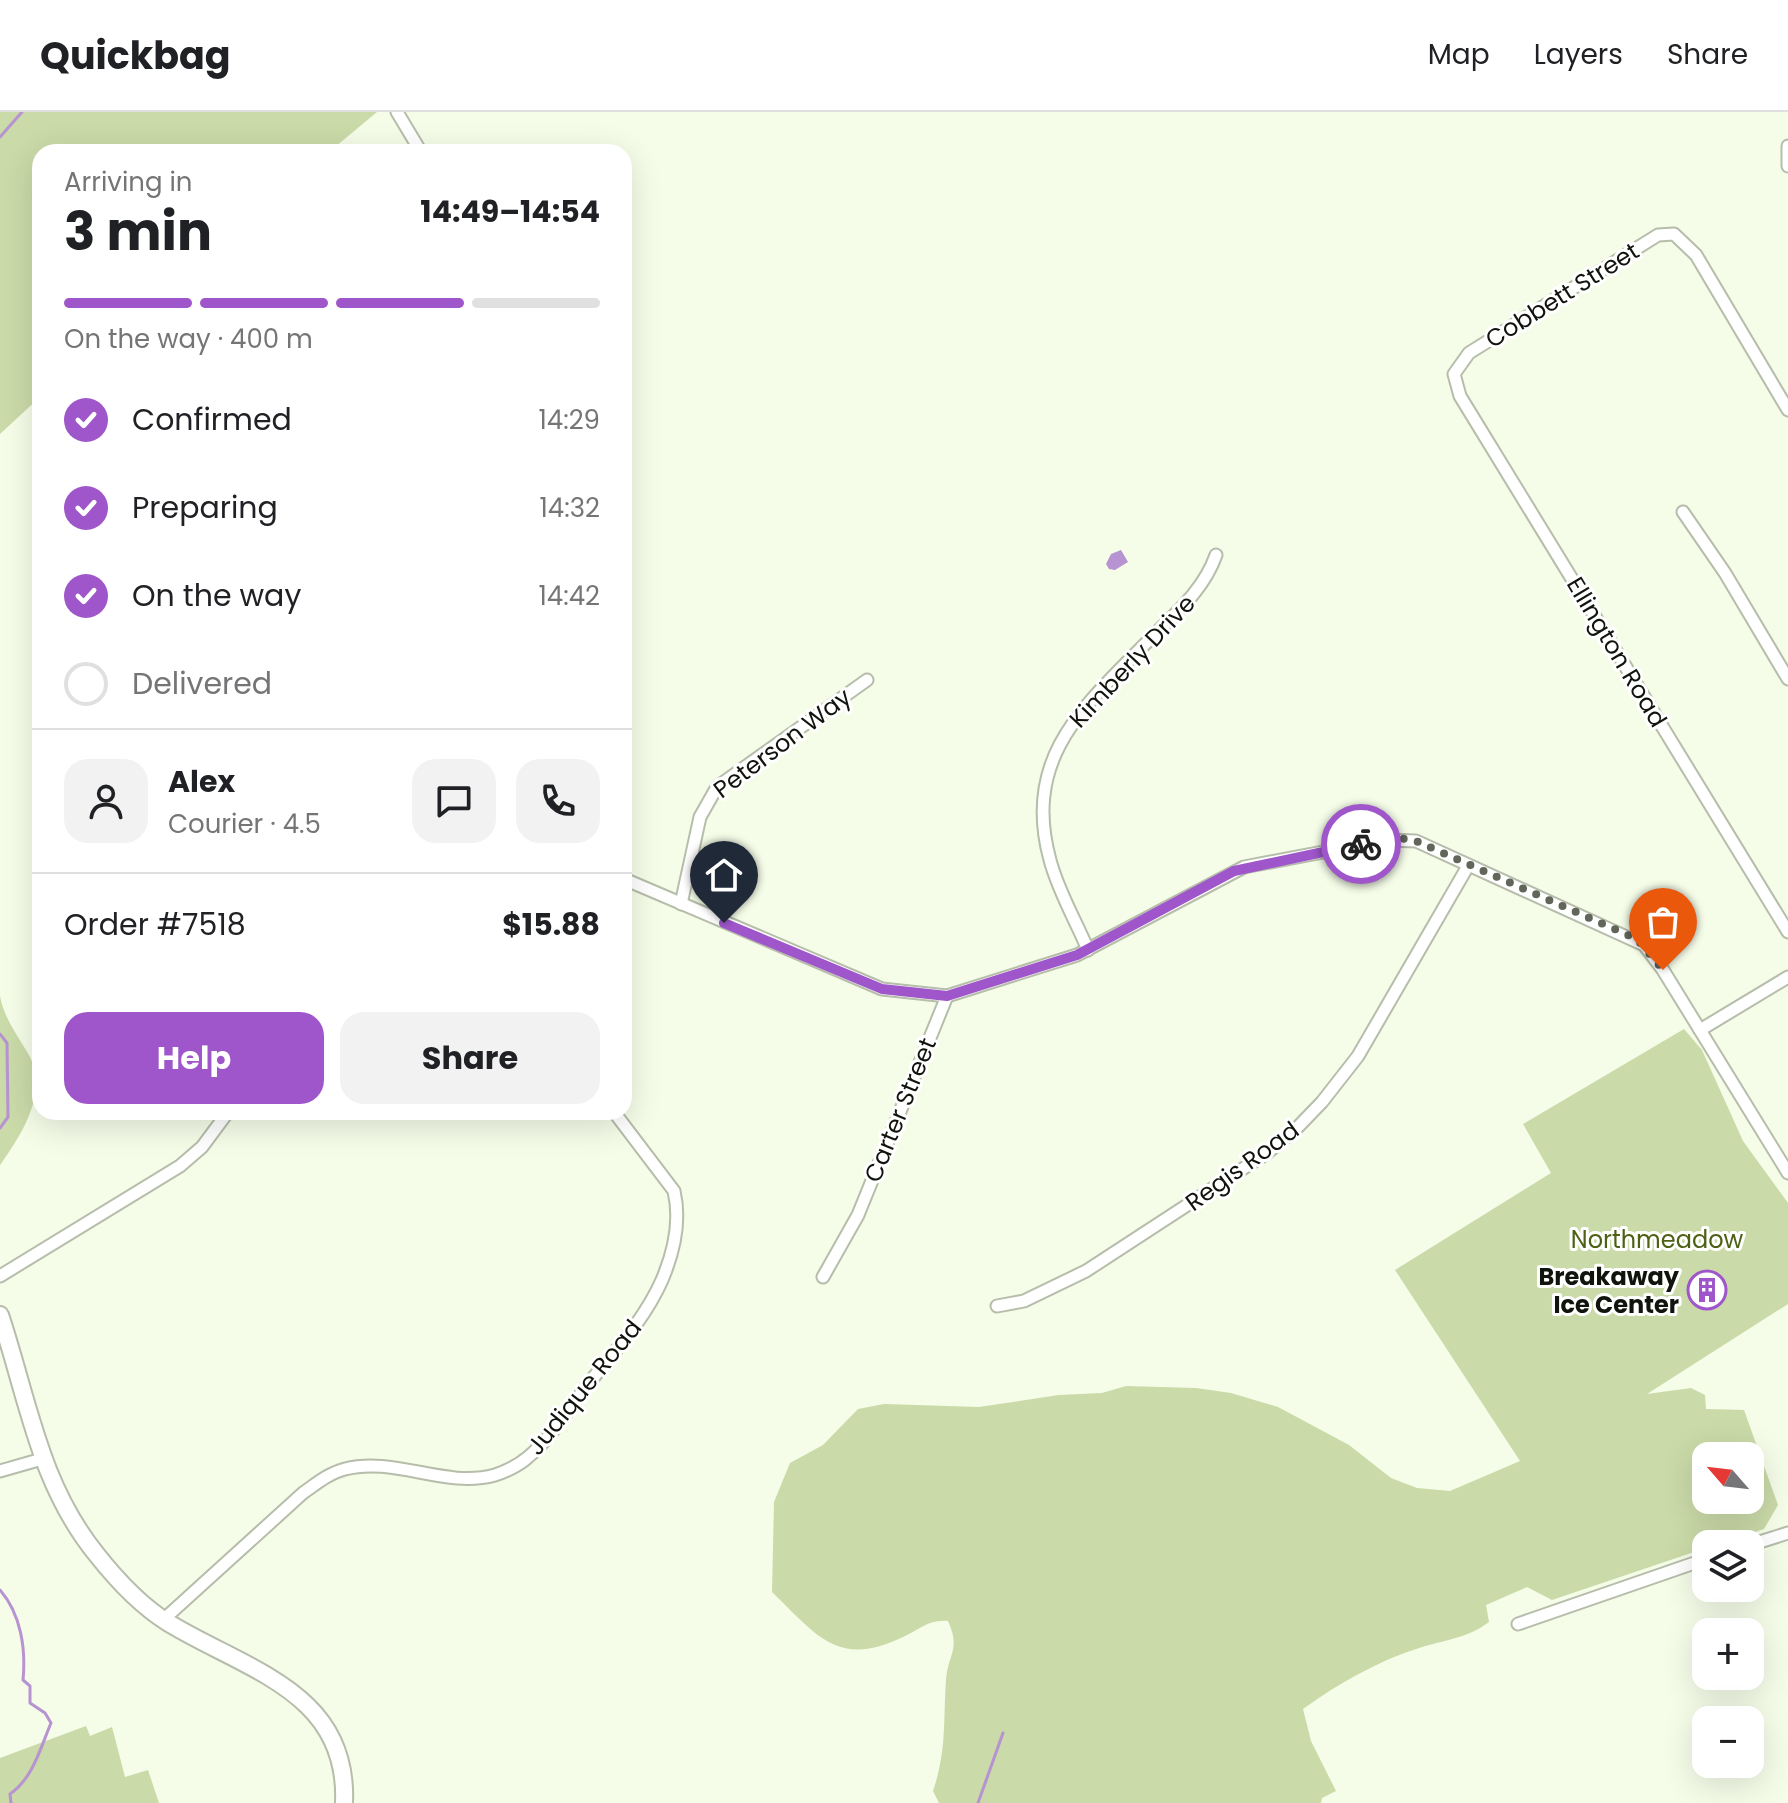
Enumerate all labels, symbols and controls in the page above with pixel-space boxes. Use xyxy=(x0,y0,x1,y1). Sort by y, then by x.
text: Quickbag xyxy=(40,29,231,82)
text: Map xyxy=(1428,35,1490,74)
text: Layers xyxy=(1534,35,1623,74)
text: Share xyxy=(1667,35,1748,74)
text: Arriving in xyxy=(64,164,193,200)
text: 14:49–14:54 xyxy=(420,190,600,233)
text: 3 min xyxy=(64,195,212,268)
street label: Cobbett Street xyxy=(1479,235,1645,355)
text: On the way · 400 m xyxy=(64,321,313,357)
icon: check xyxy=(64,398,108,442)
text: Confirmed xyxy=(132,398,292,441)
text: 14:29 xyxy=(538,402,600,438)
icon: check xyxy=(64,486,108,530)
text: Preparing xyxy=(132,486,278,529)
text: 14:32 xyxy=(540,490,600,526)
street label: Ellington Road xyxy=(1559,571,1675,733)
icon: check xyxy=(64,574,108,618)
text: On the way xyxy=(132,574,301,617)
text: 14:42 xyxy=(538,578,600,614)
street label: Kimberly Drive xyxy=(1062,587,1202,735)
text: Delivered xyxy=(132,662,272,705)
street label: Peterson Way xyxy=(707,680,858,806)
button: person xyxy=(64,759,148,843)
button: chat xyxy=(412,759,496,843)
button: phone xyxy=(516,759,600,843)
text: Alex xyxy=(168,760,235,803)
courier xyxy=(1321,804,1401,884)
text: Courier · 4.5 xyxy=(168,806,321,842)
icon: bike xyxy=(1339,822,1383,866)
pin xyxy=(690,841,758,923)
icon: home xyxy=(702,853,746,897)
pin xyxy=(1629,888,1697,970)
icon: bag xyxy=(1641,900,1685,944)
text: Order #7518 xyxy=(64,903,246,946)
text: $15.88 xyxy=(502,903,600,946)
button: Help xyxy=(64,1012,324,1104)
button: Share xyxy=(340,1012,600,1104)
street label: Carter Street xyxy=(856,1033,944,1187)
street label: Regis Road xyxy=(1179,1114,1305,1218)
park label: Northmeadow xyxy=(1571,1223,1744,1256)
place label: Breakaway Ice Center xyxy=(1538,1260,1680,1321)
building icon: Breakaway Ice Center xyxy=(1686,1269,1728,1311)
street label: Judique Road xyxy=(519,1312,649,1462)
north arrow xyxy=(1692,1442,1764,1514)
map controls xyxy=(1692,1442,1764,1778)
button: layers xyxy=(1692,1530,1764,1602)
button: + xyxy=(1692,1618,1764,1690)
button: − xyxy=(1692,1706,1764,1778)

